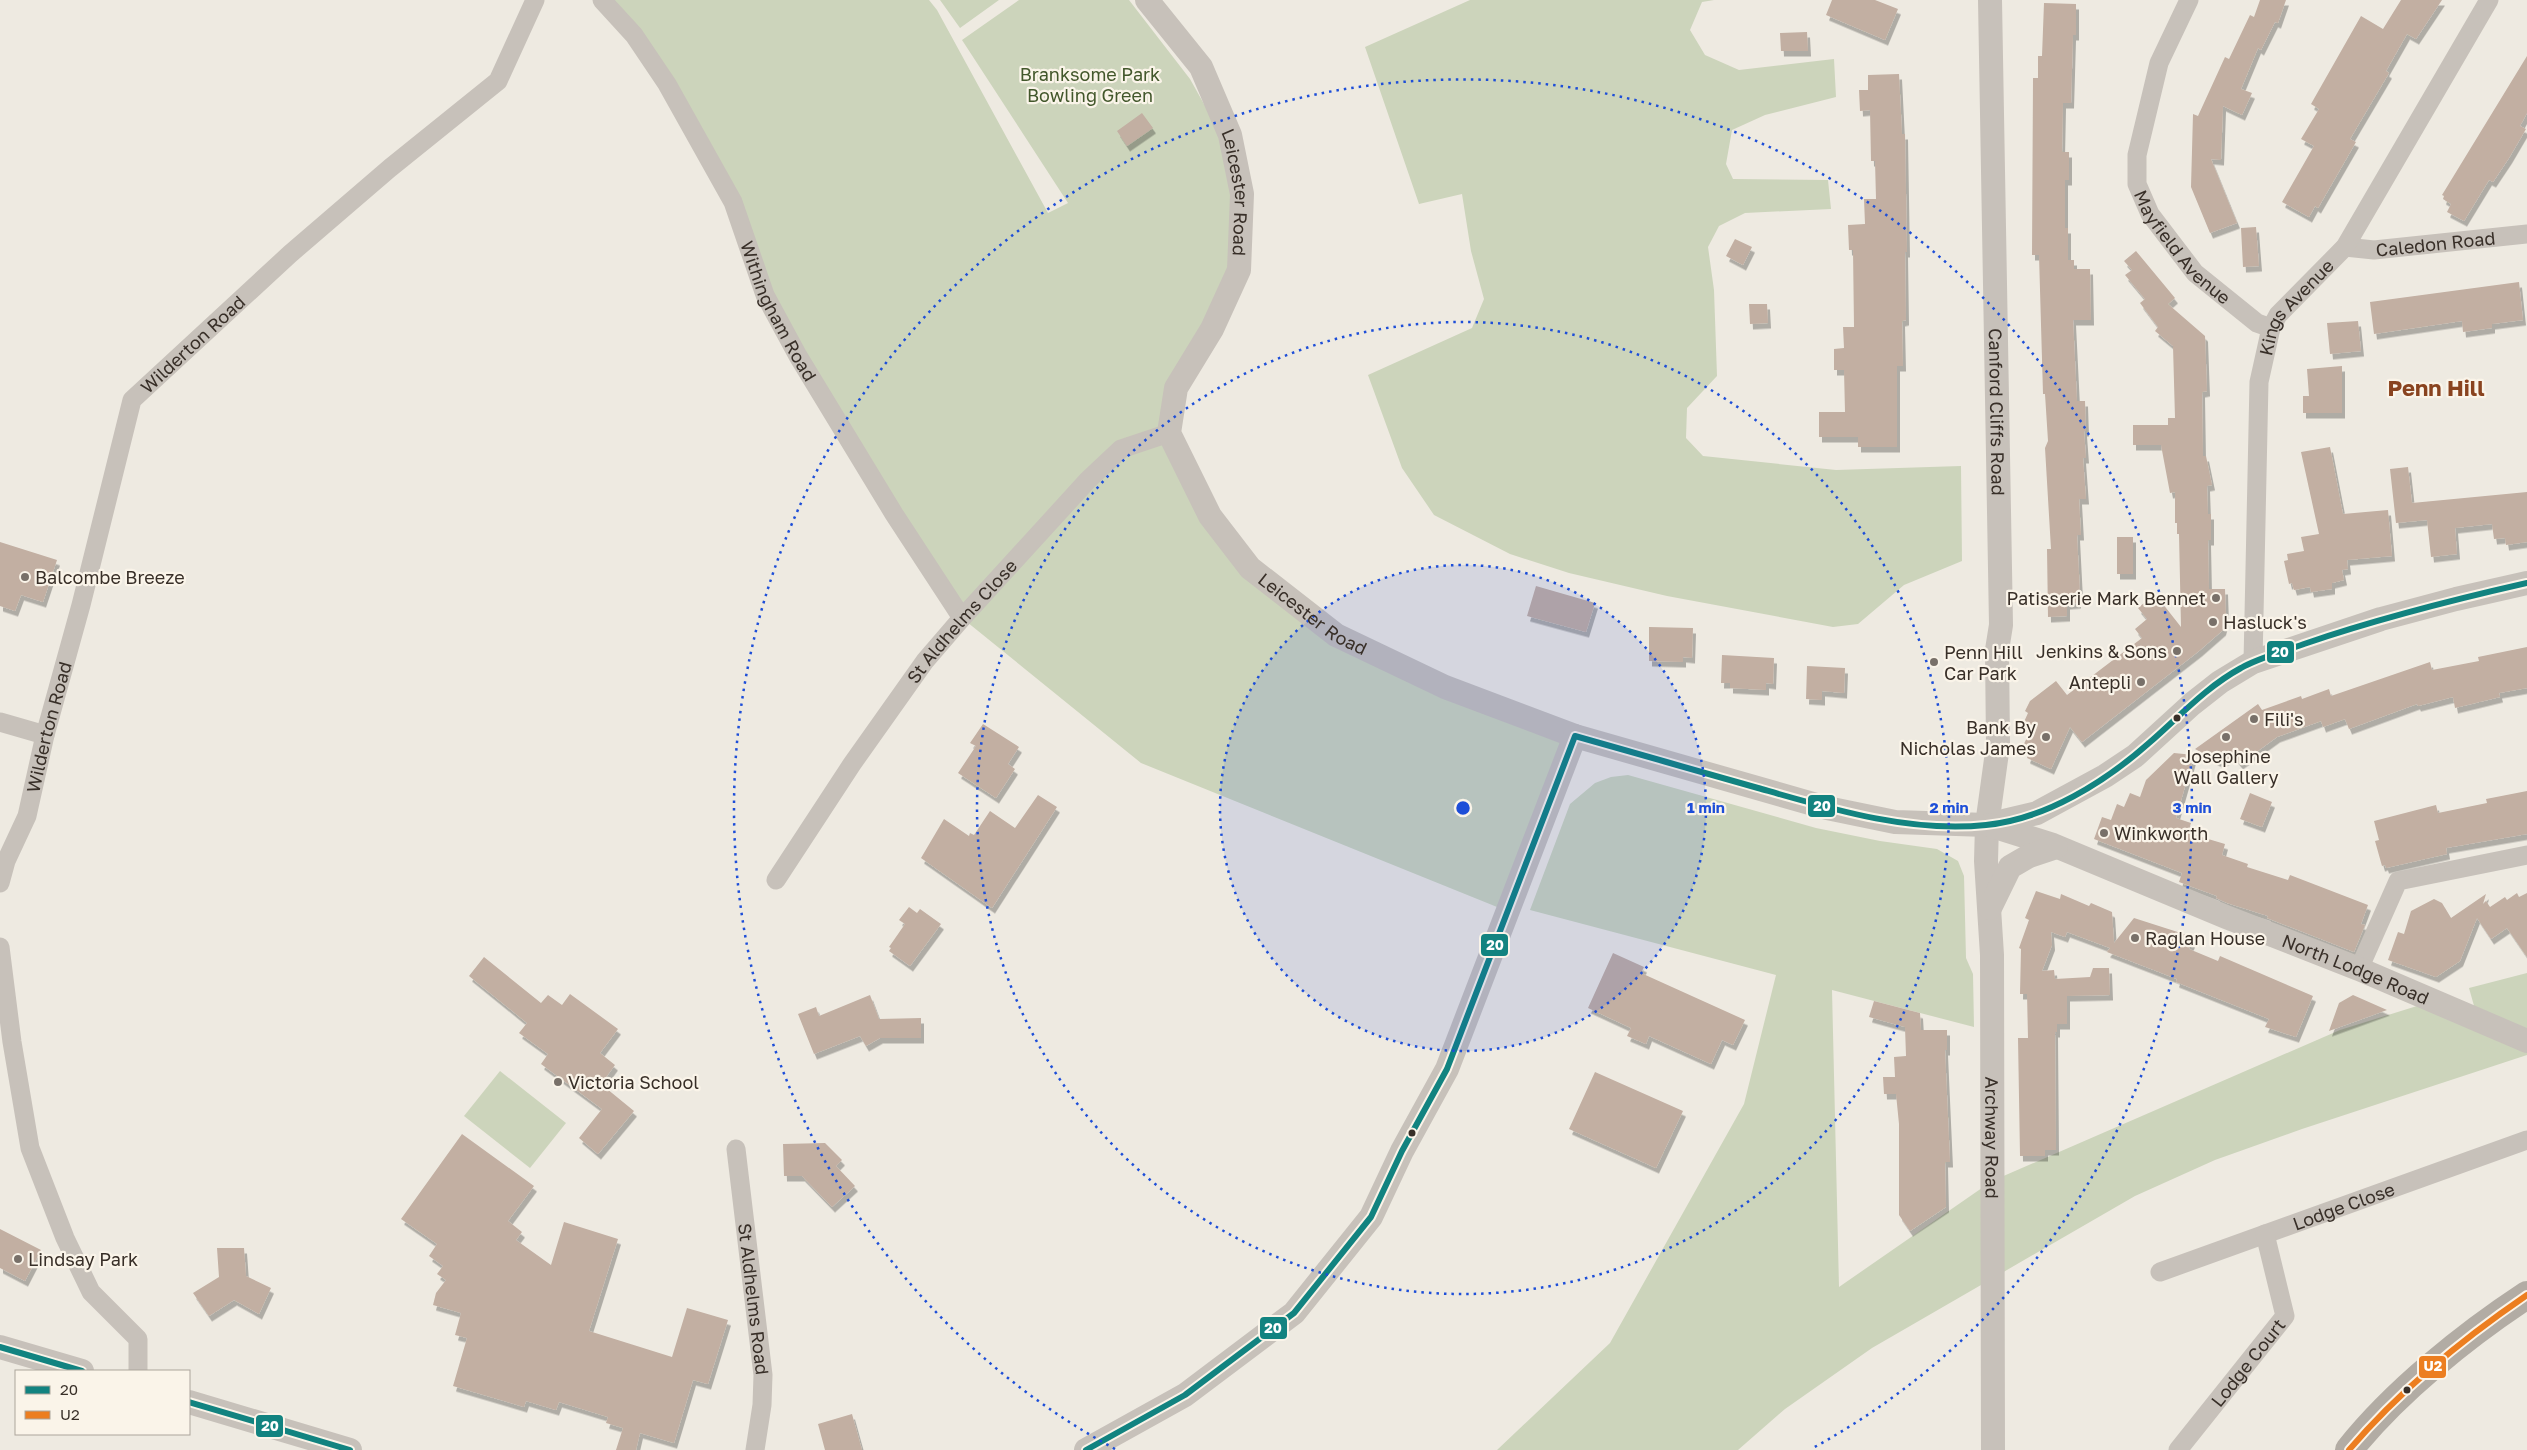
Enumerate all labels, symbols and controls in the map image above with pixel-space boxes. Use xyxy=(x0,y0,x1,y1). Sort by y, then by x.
park label: Branksome Park Bowling Green xyxy=(1020,63,1160,106)
street label: Leicester Road xyxy=(1217,125,1253,256)
street label: Mayfield Avenue xyxy=(2130,186,2235,309)
street label: Caledon Road xyxy=(2375,226,2496,261)
street label: Withingham Road xyxy=(736,238,822,385)
street label: Kings Avenue xyxy=(2254,254,2338,358)
street label: Wilderton Road xyxy=(136,290,249,398)
street label: Canford Cliffs Road xyxy=(1985,328,2010,496)
district label: Penn Hill xyxy=(2387,374,2485,401)
street label: St Aldhelms Close xyxy=(902,555,1021,687)
place label: Balcombe Breeze xyxy=(35,566,185,588)
street label: Leicester Road xyxy=(1254,568,1371,659)
marker: Balcombe Breeze xyxy=(19,571,31,583)
place label: Patisserie Mark Bennet xyxy=(2006,587,2206,609)
marker: Patisserie Mark Bennet xyxy=(2210,592,2222,604)
place label: Hasluck's xyxy=(2223,611,2307,633)
marker: Hasluck's xyxy=(2207,616,2219,628)
place label: Jenkins & Sons xyxy=(2036,640,2167,662)
line badge: 20 xyxy=(2266,640,2295,664)
place label: Penn Hill Car Park xyxy=(1944,641,2023,684)
text: 20 xyxy=(2271,643,2289,660)
marker: Jenkins & Sons xyxy=(2171,645,2183,657)
marker: Penn Hill Car Park xyxy=(1928,656,1940,668)
street label: Wilderton Road xyxy=(22,659,76,795)
place label: Antepli xyxy=(2069,671,2131,693)
marker: Antepli xyxy=(2135,676,2147,688)
place label: Fili's xyxy=(2264,708,2304,730)
unlabelled marker xyxy=(2172,713,2182,723)
marker: Fili's xyxy=(2248,713,2260,725)
place label: Bank By Nicholas James xyxy=(1900,716,2036,759)
marker: Bank By Nicholas James xyxy=(2040,731,2052,743)
marker: Josephine Wall Gallery xyxy=(2220,731,2232,743)
place label: Josephine Wall Gallery xyxy=(2173,745,2279,788)
line badge: 20 xyxy=(1807,794,1836,818)
text: 20 xyxy=(1813,797,1831,814)
text: 1 min xyxy=(1687,798,1725,816)
text: 2 min xyxy=(1929,798,1969,816)
text: 3 min xyxy=(2172,798,2212,816)
centre of rings xyxy=(1454,799,1472,817)
place label: Winkworth xyxy=(2114,822,2208,844)
marker: Winkworth xyxy=(2098,827,2110,839)
place label: Raglan House xyxy=(2145,927,2265,949)
street label: North Lodge Road xyxy=(2279,929,2432,1009)
marker: Raglan House xyxy=(2129,932,2141,944)
line badge: 20 xyxy=(1480,933,1509,957)
text: 20 xyxy=(1486,936,1504,953)
place label: Victoria School xyxy=(568,1071,699,1093)
marker: Victoria School xyxy=(552,1076,564,1088)
street label: Archway Road xyxy=(1981,1076,2003,1199)
unlabelled marker xyxy=(1407,1128,1417,1138)
street label: Lodge Close xyxy=(2290,1178,2397,1234)
street label: St Aldhelms Road xyxy=(734,1222,774,1376)
place label: Lindsay Park xyxy=(28,1248,138,1270)
marker: Lindsay Park xyxy=(12,1253,24,1265)
street label: Lodge Court xyxy=(2206,1314,2290,1411)
line badge: 20 xyxy=(1259,1316,1288,1340)
text: 20 xyxy=(1264,1319,1282,1336)
line badge: U2 xyxy=(2418,1355,2447,1379)
text: U2 xyxy=(2424,1357,2443,1374)
legend xyxy=(15,1370,190,1435)
text: 20 xyxy=(60,1380,78,1398)
unlabelled marker xyxy=(2402,1385,2412,1395)
text: U2 xyxy=(60,1405,80,1423)
line badge: 20 xyxy=(255,1414,284,1438)
text: 20 xyxy=(261,1417,279,1434)

